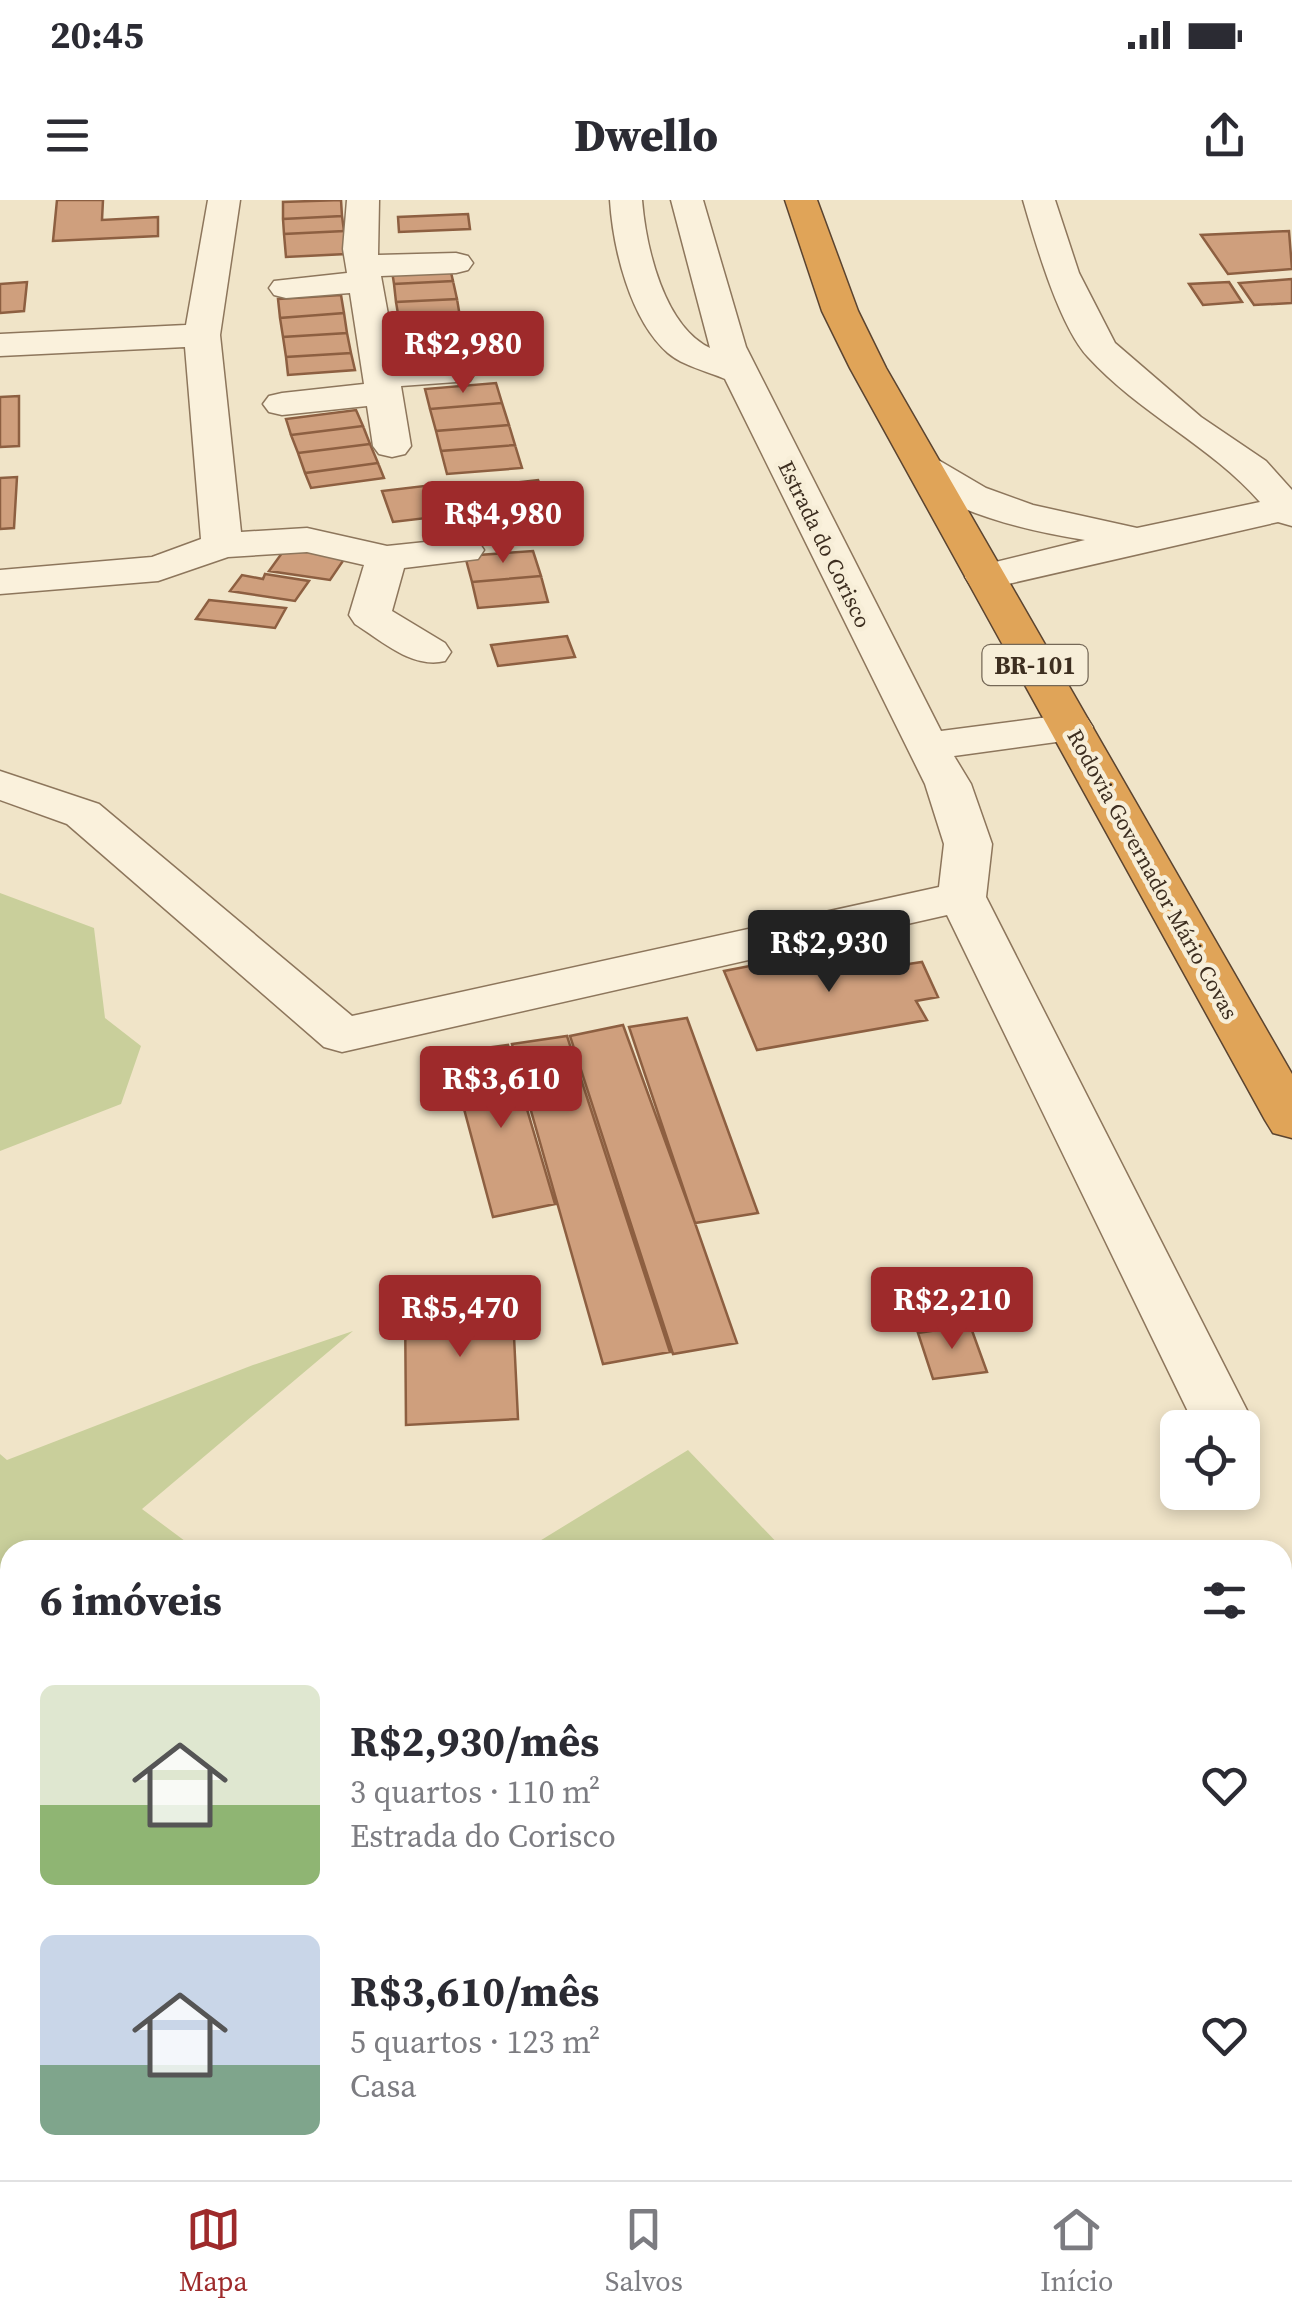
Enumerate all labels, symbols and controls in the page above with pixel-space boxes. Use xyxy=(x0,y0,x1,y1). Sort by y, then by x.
text: 20:45 xyxy=(50,9,144,61)
text: Dwello xyxy=(574,104,718,166)
icon: menu xyxy=(40,108,95,163)
icon: share xyxy=(1197,108,1252,163)
pin: R$2,980 xyxy=(371,311,555,396)
text: R$2,980 xyxy=(404,321,522,365)
street label: Estrada do Corisco xyxy=(771,455,879,633)
pin: R$4,980 xyxy=(411,481,595,566)
text: R$4,980 xyxy=(444,491,562,535)
road number: BR-101 xyxy=(982,645,1088,685)
street label: Rodovia Governador Mário Covas xyxy=(1060,723,1246,1025)
pin: R$2,930 xyxy=(737,910,921,995)
text: R$2,930 xyxy=(770,920,888,964)
pin: R$3,610 xyxy=(409,1046,593,1131)
text: R$3,610 xyxy=(442,1056,560,1100)
pin: R$2,210 xyxy=(860,1267,1044,1352)
pin: R$5,470 xyxy=(368,1275,552,1360)
text: R$2,210 xyxy=(893,1277,1011,1321)
text: R$5,470 xyxy=(401,1285,519,1329)
map controls xyxy=(1160,1410,1260,1510)
button: locate xyxy=(1160,1410,1260,1510)
text: 6 imóveis xyxy=(40,1571,222,1629)
icon: filters xyxy=(1197,1573,1252,1628)
text: R$2,930/mês xyxy=(350,1712,599,1770)
icon: home xyxy=(120,1725,240,1845)
icon: heart xyxy=(1197,1758,1252,1813)
text: 3 quartos · 110 m² xyxy=(350,1770,600,1814)
text: Estrada do Corisco xyxy=(350,1814,616,1858)
text: R$3,610/mês xyxy=(350,1962,599,2020)
icon: home xyxy=(120,1975,240,2095)
icon: heart xyxy=(1197,2008,1252,2063)
text: 5 quartos · 123 m² xyxy=(350,2020,600,2064)
text: Casa xyxy=(350,2064,417,2108)
tab: Mapa xyxy=(179,2202,248,2300)
tab: Salvos xyxy=(605,2202,683,2300)
tab: Início xyxy=(1040,2202,1113,2300)

